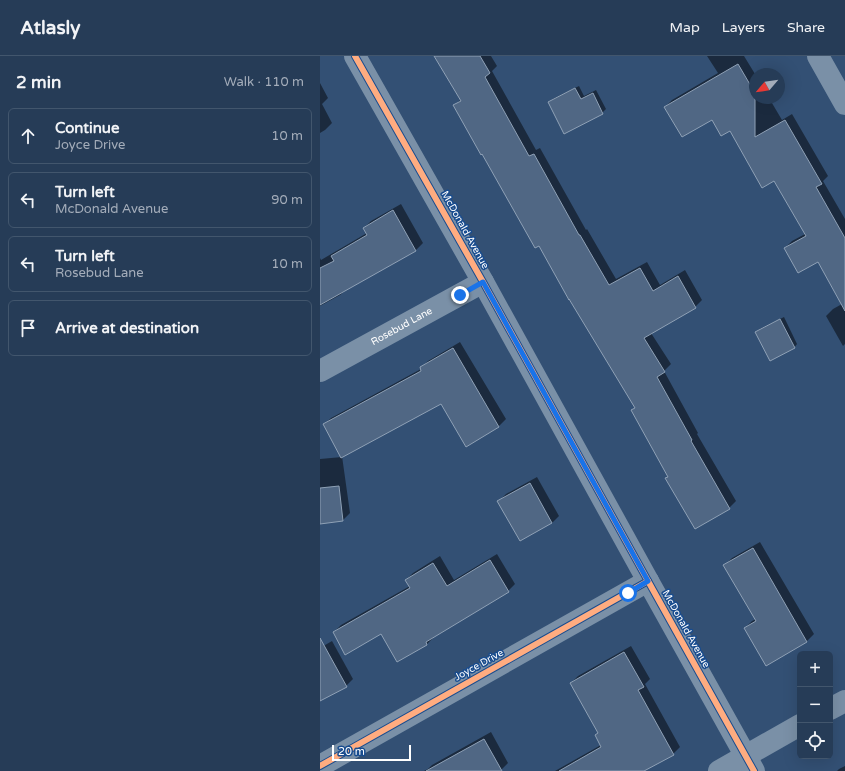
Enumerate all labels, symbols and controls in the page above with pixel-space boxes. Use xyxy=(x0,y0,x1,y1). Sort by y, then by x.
text: Atlasly xyxy=(20,17,80,39)
text: Map xyxy=(670,19,700,36)
text: Layers xyxy=(722,19,765,36)
text: Share xyxy=(787,19,825,36)
north arrow xyxy=(749,68,785,104)
text: 2 min xyxy=(16,72,61,93)
text: Walk · 110 m xyxy=(224,74,304,90)
text: Continue xyxy=(55,119,119,137)
icon: ahead xyxy=(17,125,39,147)
text: 10 m xyxy=(271,128,303,144)
text: Joyce Drive xyxy=(55,137,125,153)
text: Turn left xyxy=(55,183,115,201)
icon: left xyxy=(17,189,39,211)
street label: McDonald Avenue xyxy=(439,189,492,271)
text: 90 m xyxy=(271,192,303,208)
text: McDonald Avenue xyxy=(55,201,168,217)
text: Turn left xyxy=(55,247,115,265)
icon: left xyxy=(17,253,39,275)
text: 10 m xyxy=(271,256,303,272)
text: Rosebud Lane xyxy=(55,265,144,281)
route end xyxy=(451,286,469,304)
street label: Rosebud Lane xyxy=(369,305,435,348)
icon: arrive xyxy=(17,317,39,339)
text: Arrive at destination xyxy=(55,319,199,337)
route start xyxy=(619,584,637,602)
street label: McDonald Avenue xyxy=(660,588,713,670)
street label: Joyce Drive xyxy=(452,646,506,683)
map controls xyxy=(797,651,833,759)
button: + xyxy=(797,651,833,687)
button: − xyxy=(797,687,833,723)
button: locate xyxy=(797,723,833,759)
scale bar xyxy=(332,743,411,762)
text: 20 m xyxy=(338,745,365,758)

